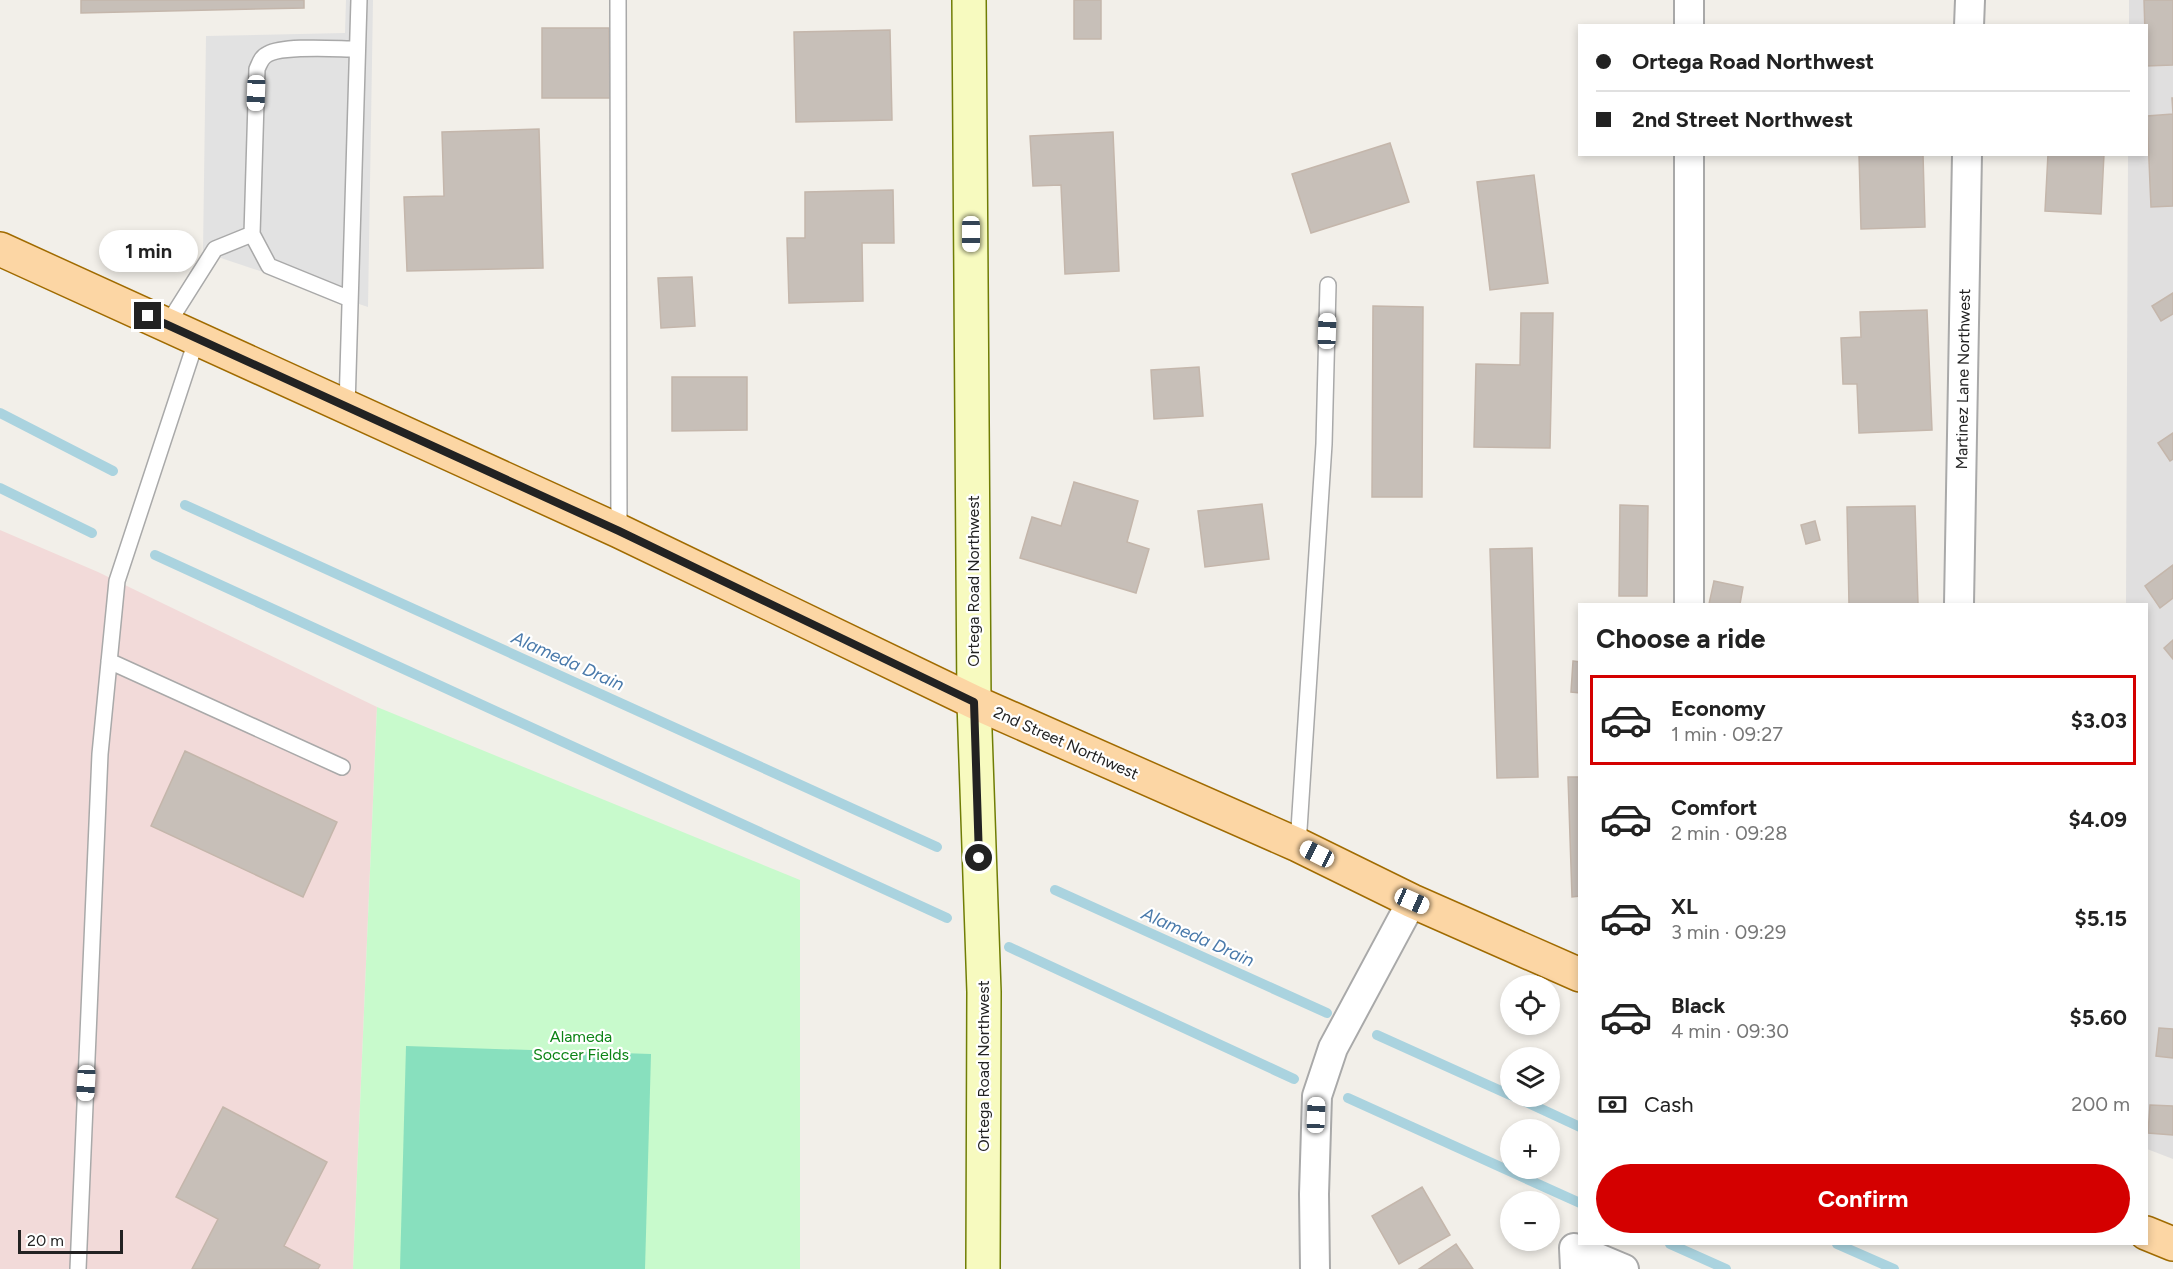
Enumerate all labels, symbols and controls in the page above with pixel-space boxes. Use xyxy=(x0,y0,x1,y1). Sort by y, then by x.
text: Ortega Road Northwest xyxy=(1632,48,1874,75)
car xyxy=(246,75,266,111)
text: 2nd Street Northwest xyxy=(1632,106,1853,133)
car xyxy=(962,216,980,252)
callout: 1 min xyxy=(98,229,198,271)
text: 1 min xyxy=(125,239,172,263)
street label: Martinez Lane Northwest xyxy=(1952,288,1974,470)
route end xyxy=(134,302,161,329)
car xyxy=(1317,313,1337,349)
street label: Ortega Road Northwest xyxy=(964,495,983,667)
text: Choose a ride xyxy=(1596,622,1765,655)
water label: Alameda Drain xyxy=(507,626,628,696)
icon: car xyxy=(1599,693,1653,747)
text: Economy xyxy=(1671,695,1766,722)
street label: 2nd Street Northwest xyxy=(991,702,1141,784)
text: $3.03 xyxy=(2071,707,2127,734)
text: 1 min · 09:27 xyxy=(1671,722,1783,746)
icon: car xyxy=(1599,792,1653,846)
text: Comfort xyxy=(1671,794,1757,821)
text: $4.09 xyxy=(2068,806,2127,833)
text: 2 min · 09:28 xyxy=(1671,821,1788,845)
car xyxy=(1297,838,1337,870)
route start xyxy=(965,844,992,871)
car xyxy=(1392,885,1432,917)
icon: car xyxy=(1599,891,1653,945)
text: XL xyxy=(1671,893,1698,920)
water label: Alameda Drain xyxy=(1137,902,1258,972)
text: $5.15 xyxy=(2075,905,2127,932)
text: 3 min · 09:29 xyxy=(1671,920,1786,944)
map controls xyxy=(1500,975,1560,1251)
button: locate xyxy=(1500,975,1560,1035)
street label: Ortega Road Northwest xyxy=(974,980,993,1152)
icon: car xyxy=(1599,990,1653,1044)
text: Black xyxy=(1671,992,1725,1019)
text: $5.60 xyxy=(2070,1004,2127,1031)
text: 4 min · 09:30 xyxy=(1671,1019,1789,1043)
park label: Alameda Soccer Fields xyxy=(533,1027,629,1064)
button: layers xyxy=(1500,1047,1560,1107)
car xyxy=(76,1065,96,1101)
icon: cash xyxy=(1596,1088,1629,1121)
text: Cash xyxy=(1644,1091,1694,1118)
text: 200 m xyxy=(2071,1092,2130,1116)
car xyxy=(1306,1097,1326,1133)
button: + xyxy=(1500,1119,1560,1179)
button: Confirm xyxy=(1596,1164,2130,1233)
button: − xyxy=(1500,1191,1560,1251)
scale bar xyxy=(18,1227,123,1254)
text: 20 m xyxy=(27,1231,64,1250)

